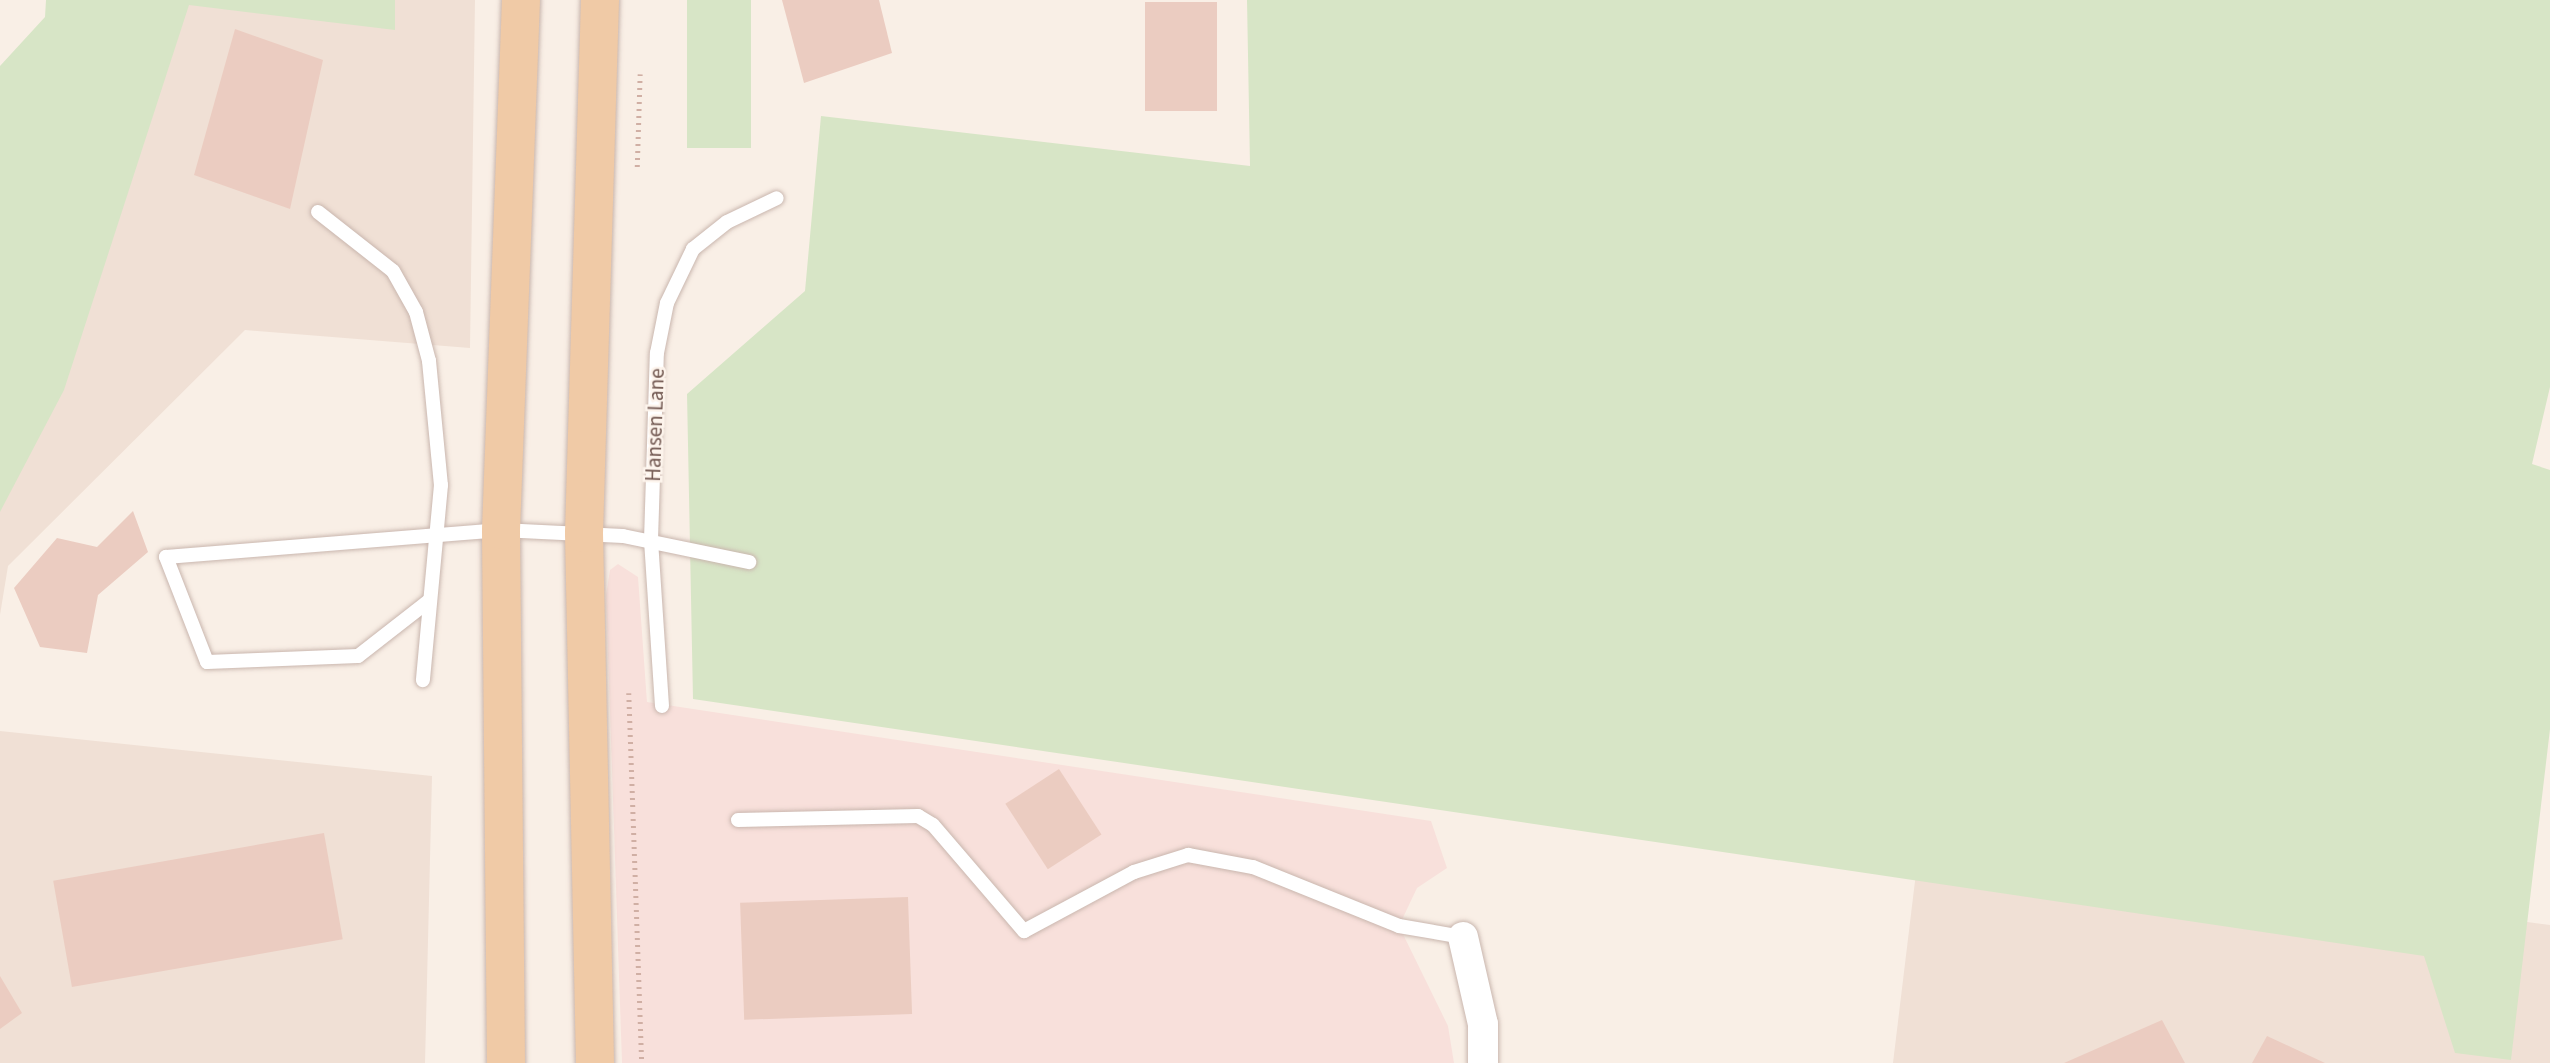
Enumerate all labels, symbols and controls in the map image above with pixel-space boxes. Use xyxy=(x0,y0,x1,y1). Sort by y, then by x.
street label: Hansen Lane xyxy=(640,368,670,482)

